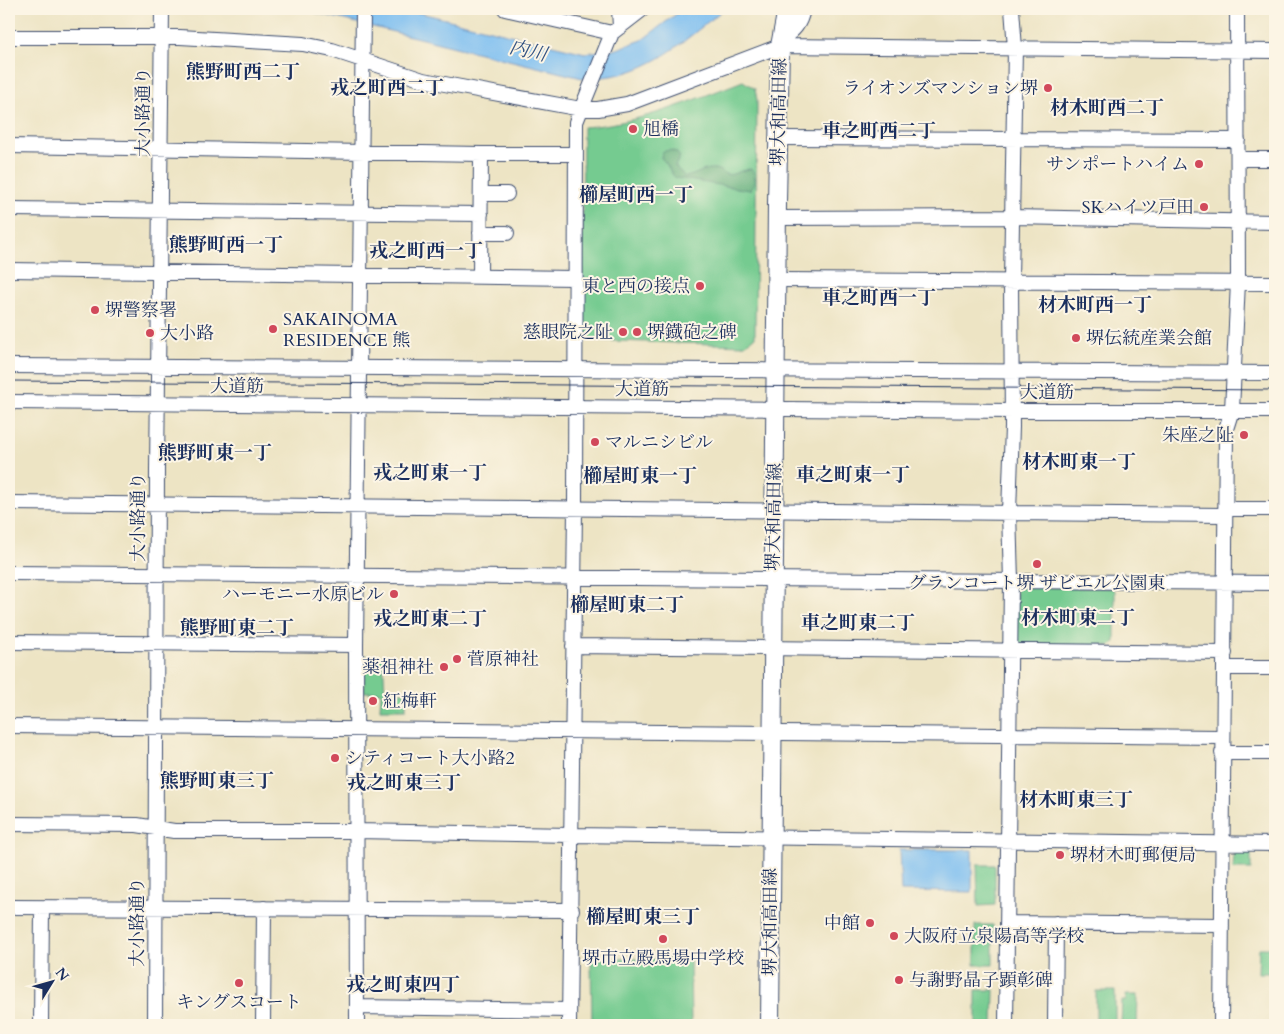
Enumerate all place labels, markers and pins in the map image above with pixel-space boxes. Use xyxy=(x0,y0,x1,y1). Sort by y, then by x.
place label: ライオンズマンション堺 xyxy=(843,76,1038,101)
marker: ライオンズマンション堺 xyxy=(1042,82,1054,94)
place label: 旭橋 xyxy=(643,117,679,142)
marker: 旭橋 xyxy=(627,123,639,135)
place label: サンポートハイム xyxy=(1046,152,1189,177)
marker: サンポートハイム xyxy=(1193,158,1205,170)
place label: SKハイツ戸田 xyxy=(1082,195,1194,220)
marker: SKハイツ戸田 xyxy=(1198,201,1210,213)
place label: 東と西の接点 xyxy=(582,274,690,299)
marker: 東と西の接点 xyxy=(694,280,706,292)
place label: 堺警察署 xyxy=(105,298,177,323)
marker: 堺警察署 xyxy=(89,304,101,316)
place label: SAKAINOMA RESIDENCE 熊 xyxy=(283,307,411,353)
place label: 慈眼院之阯 xyxy=(523,320,613,345)
place label: 堺鐡砲之碑 xyxy=(647,320,737,345)
place label: 大小路 xyxy=(160,321,214,346)
marker: SAKAINOMA RESIDENCE 熊 xyxy=(267,323,279,335)
marker: 慈眼院之阯 xyxy=(617,326,629,338)
marker: 堺鐡砲之碑 xyxy=(631,326,643,338)
place label: 堺伝統産業会館 xyxy=(1086,326,1212,351)
marker: 大小路 xyxy=(144,327,156,339)
marker: 堺伝統産業会館 xyxy=(1070,332,1082,344)
place label: 朱座之阯 xyxy=(1162,423,1234,448)
marker: 朱座之阯 xyxy=(1238,429,1250,441)
place label: マルニシビル xyxy=(605,430,713,455)
marker: マルニシビル xyxy=(589,436,601,448)
marker: グランコート堺 ザビエル公園東 xyxy=(1031,558,1043,570)
place label: グランコート堺 ザビエル公園東 xyxy=(909,571,1165,596)
place label: ハーモニー水原ビル xyxy=(222,582,384,607)
marker: ハーモニー水原ビル xyxy=(388,588,400,600)
place label: 菅原神社 xyxy=(467,647,539,672)
marker: 菅原神社 xyxy=(451,653,463,665)
place label: 薬祖神社 xyxy=(362,655,434,680)
marker: 薬祖神社 xyxy=(438,661,450,673)
place label: 紅梅軒 xyxy=(383,689,437,714)
marker: 紅梅軒 xyxy=(367,695,379,707)
place label: シティコート大小路2 xyxy=(345,746,515,771)
marker: シティコート大小路2 xyxy=(329,752,341,764)
place label: 堺材木町郵便局 xyxy=(1070,843,1196,868)
marker: 堺材木町郵便局 xyxy=(1054,849,1066,861)
place label: 中館 xyxy=(824,911,860,936)
marker: 中館 xyxy=(864,917,876,929)
place label: 大阪府立泉陽高等学校 xyxy=(904,924,1084,949)
marker: 大阪府立泉陽高等学校 xyxy=(888,930,900,942)
marker: 堺市立殿馬場中学校 xyxy=(657,933,669,945)
place label: 堺市立殿馬場中学校 xyxy=(582,946,744,971)
place label: 与謝野晶子顕彰碑 xyxy=(909,968,1053,993)
marker: 与謝野晶子顕彰碑 xyxy=(893,974,905,986)
marker: キングスコート xyxy=(233,977,245,989)
place label: キングスコート xyxy=(176,990,302,1015)

